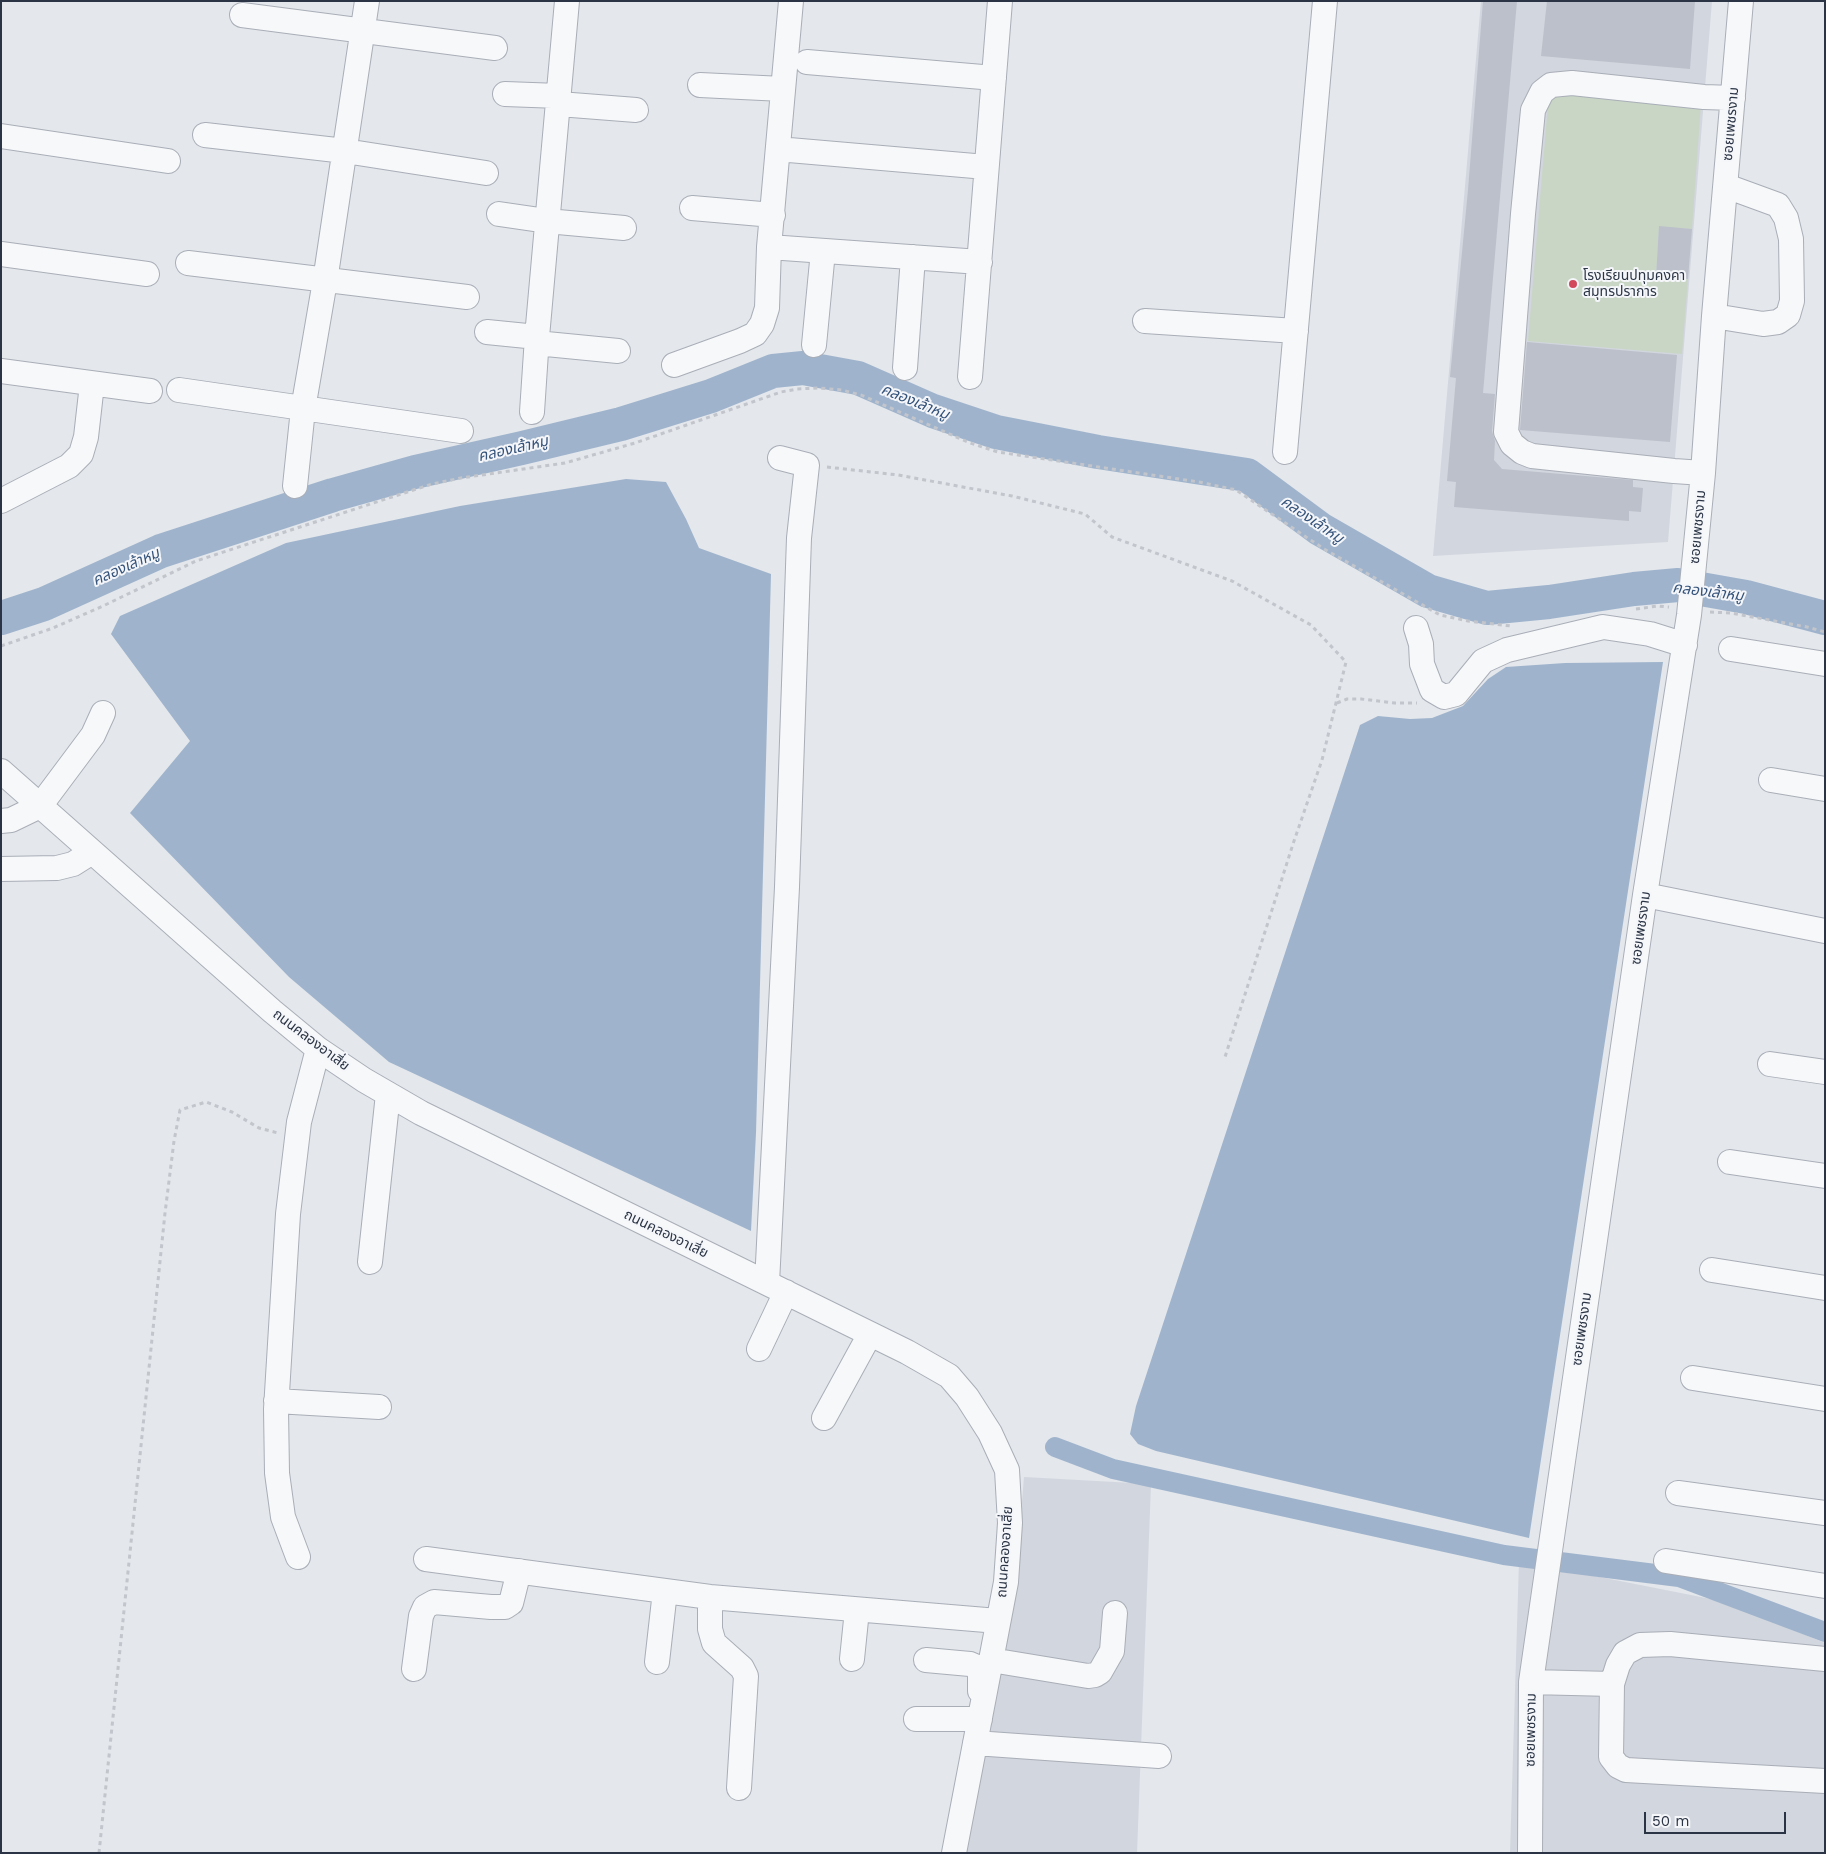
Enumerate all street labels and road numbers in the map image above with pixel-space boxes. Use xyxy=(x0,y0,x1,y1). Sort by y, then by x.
street label: ซอยเพชรงาม xyxy=(1719,86,1743,162)
street label: ซอยเพชรงาม xyxy=(1686,489,1710,565)
street label: ซอยเพชรงาม xyxy=(1628,890,1654,966)
street label: ถนนคลองอาเสี่ย xyxy=(269,1006,353,1074)
street label: ถนนคลองอาเสี่ย xyxy=(621,1206,711,1262)
street label: ซอยเพชรงาม xyxy=(1569,1291,1595,1367)
street label: ถนนคลองอาเสี่ย xyxy=(993,1506,1017,1598)
street label: ซอยเพชรงาม xyxy=(1522,1693,1540,1767)

